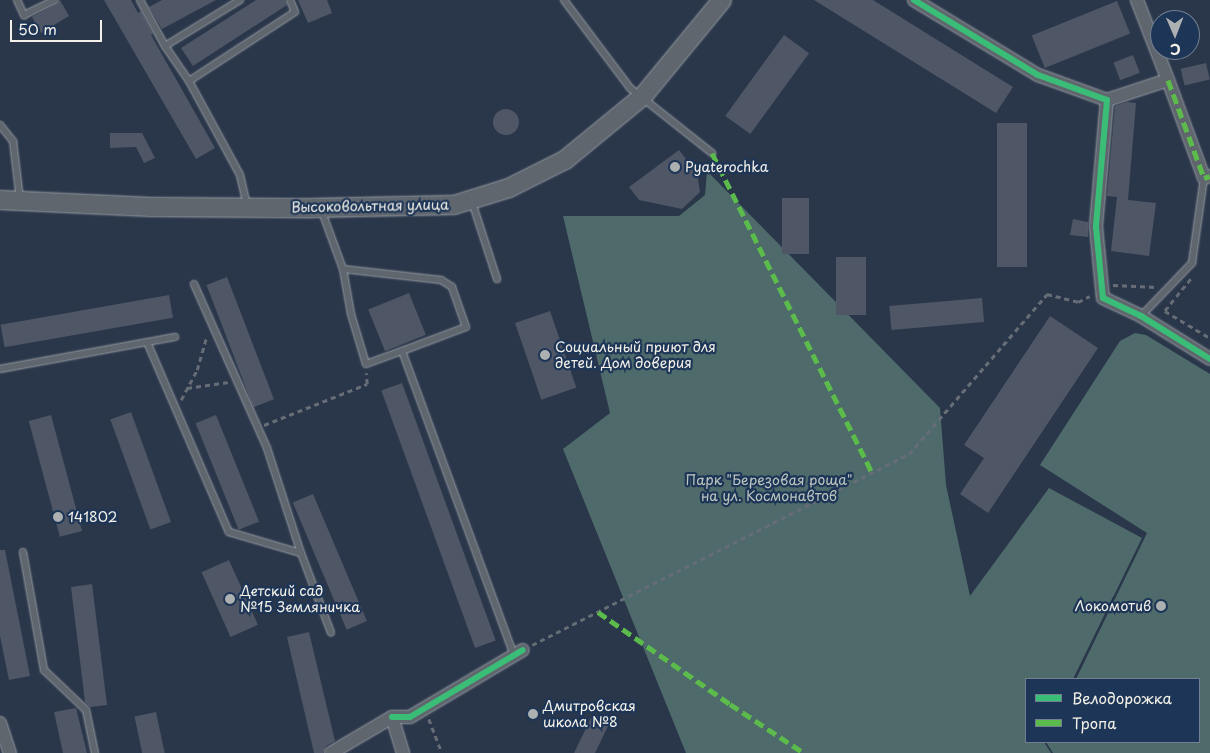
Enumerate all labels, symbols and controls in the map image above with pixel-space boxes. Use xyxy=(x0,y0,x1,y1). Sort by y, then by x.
scale bar xyxy=(12,10,105,42)
north arrow xyxy=(1150,10,1200,60)
text: 50 m xyxy=(18,17,57,40)
text: С xyxy=(1170,39,1181,60)
place label: Pyaterochka xyxy=(685,159,769,175)
marker: Pyaterochka xyxy=(669,161,681,173)
street label: Высоковольтная улица xyxy=(291,196,449,216)
place label: Социальный приют для детей. Дом доверия xyxy=(555,339,716,372)
marker: Социальный приют для детей. Дом доверия xyxy=(539,349,551,361)
park label: Парк "Березовая роща" на ул. Космонавтов xyxy=(686,472,852,504)
place label: 141802 xyxy=(68,509,117,525)
marker: 141802 xyxy=(52,511,64,523)
place label: Детский сад №15 Земляничка xyxy=(240,583,360,616)
marker: Детский сад №15 Земляничка xyxy=(224,593,236,605)
place label: Локомотив xyxy=(1075,598,1151,614)
marker: Локомотив xyxy=(1155,600,1167,612)
legend xyxy=(1025,678,1200,743)
text: Велодорожка xyxy=(1072,686,1172,709)
place label: Дмитровская школа №8 xyxy=(543,698,636,730)
marker: Дмитровская школа №8 xyxy=(527,708,539,720)
text: Тропа xyxy=(1072,711,1117,734)

